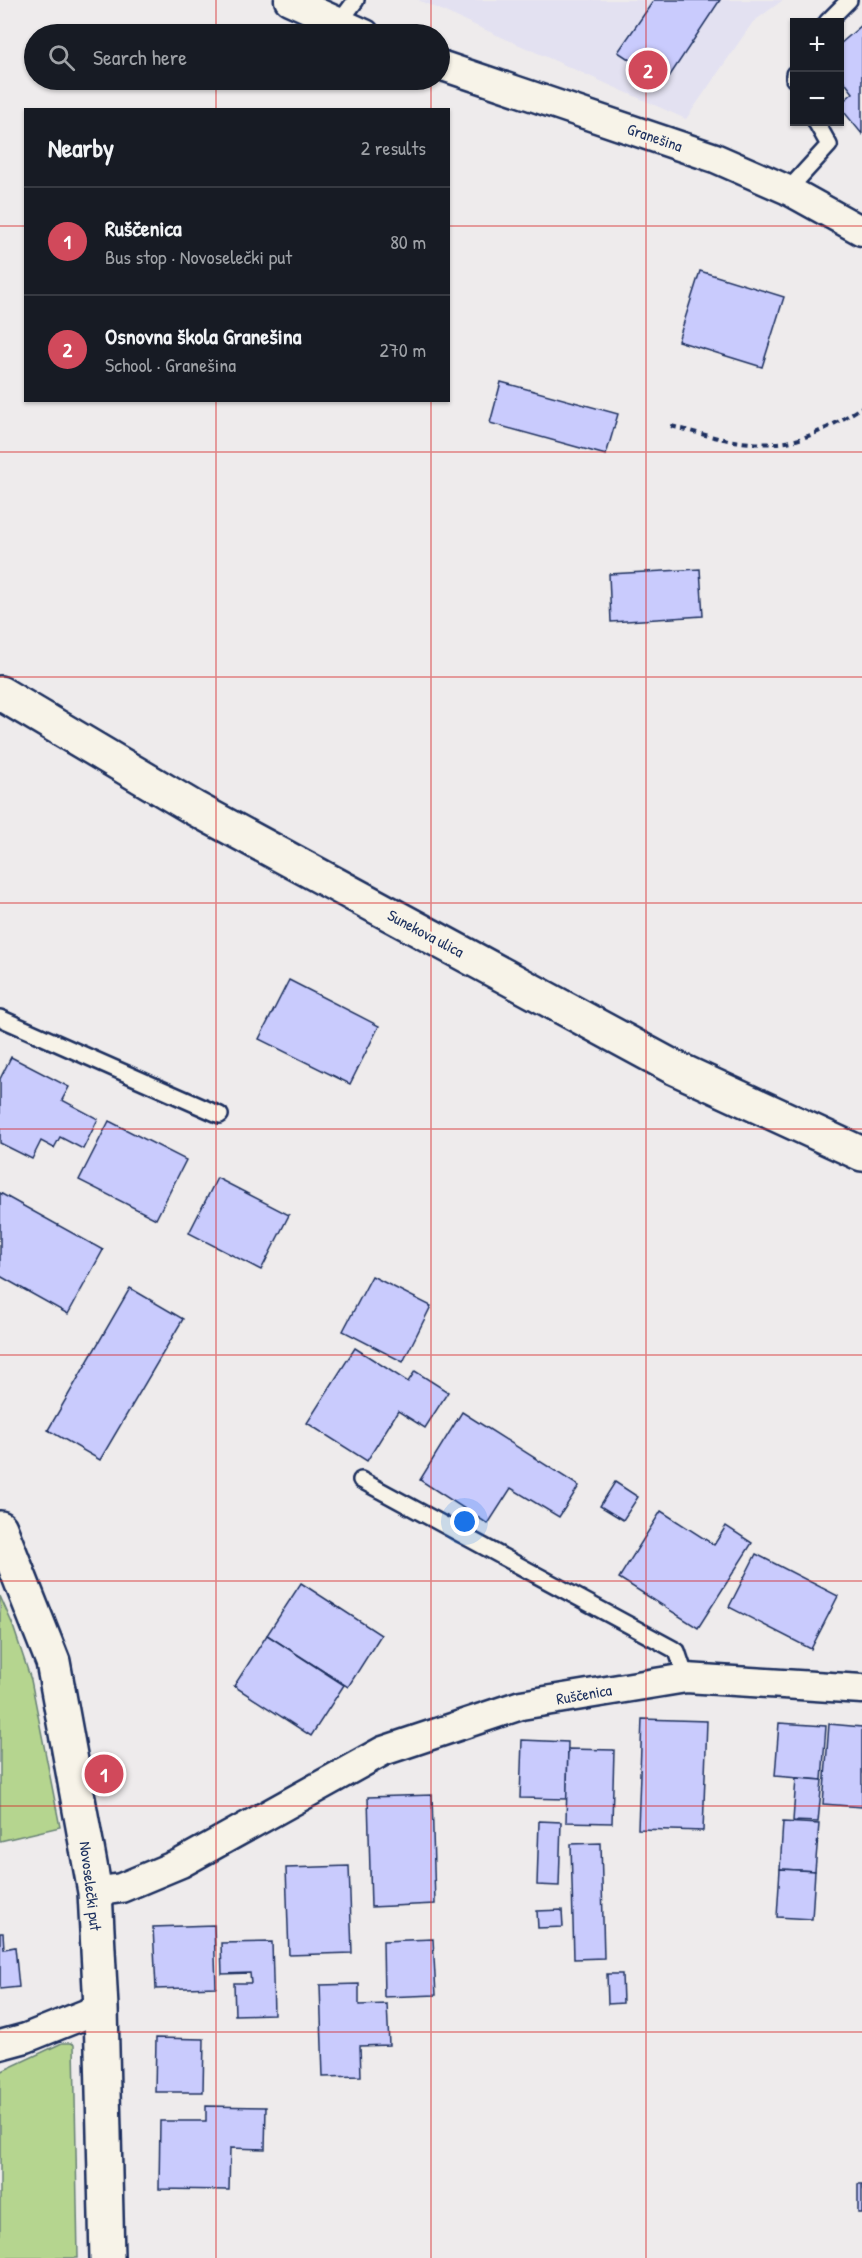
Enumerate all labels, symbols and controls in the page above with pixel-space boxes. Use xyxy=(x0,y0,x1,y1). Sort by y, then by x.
map controls xyxy=(790,18,844,126)
button: + xyxy=(790,18,844,72)
search box xyxy=(24,24,450,90)
icon: search xyxy=(45,41,78,74)
text: Search here xyxy=(93,42,187,72)
pin: 2 xyxy=(628,48,668,92)
button: − xyxy=(790,72,844,126)
street label: Granešina xyxy=(624,117,686,157)
text: Nearby xyxy=(48,130,114,165)
text: 2 results xyxy=(361,134,426,161)
text: Ruščenica xyxy=(105,213,182,243)
text: 1 xyxy=(64,228,71,255)
text: 80 m xyxy=(390,228,426,255)
text: Bus stop · Novoselečki put xyxy=(105,243,292,270)
text: Osnovna škola Granešina xyxy=(105,321,301,351)
text: 2 xyxy=(63,336,72,363)
text: 270 m xyxy=(380,336,426,363)
text: School · Granešina xyxy=(105,351,236,378)
street label: Sunekova ulica xyxy=(384,904,468,962)
your location xyxy=(450,1507,479,1536)
street label: Ruščenica xyxy=(555,1678,613,1710)
pin: 1 xyxy=(84,1752,124,1796)
street label: Novoselečki put xyxy=(75,1840,107,1932)

